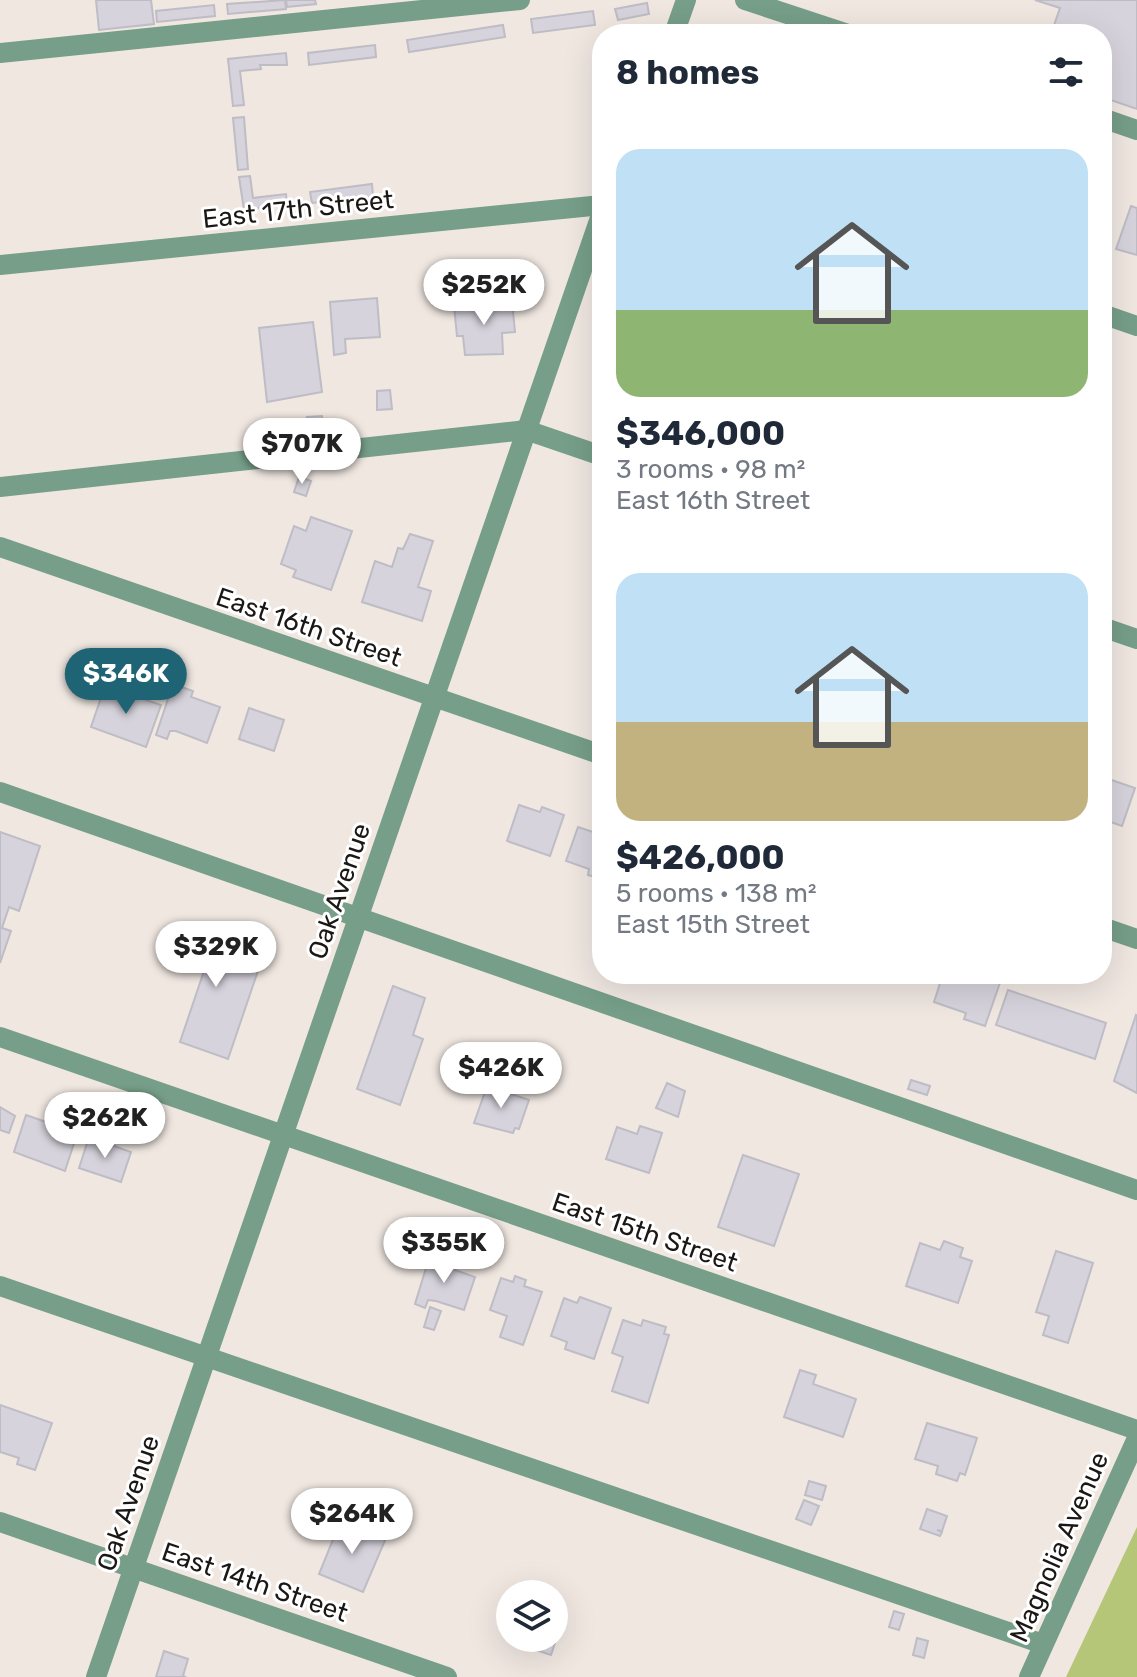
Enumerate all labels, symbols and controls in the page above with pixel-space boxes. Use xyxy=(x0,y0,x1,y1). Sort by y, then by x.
icon: filters xyxy=(1044,50,1088,94)
text: 8 homes xyxy=(616,52,759,93)
street label: East 17th Street xyxy=(201,184,395,235)
icon: home xyxy=(780,201,924,345)
pin: $252K xyxy=(428,259,540,327)
text: $252K xyxy=(441,269,527,300)
text: $346,000 xyxy=(616,413,785,454)
pin: $707K xyxy=(246,418,358,486)
text: $707K xyxy=(261,428,343,459)
text: 3 rooms · 98 m² xyxy=(616,454,805,485)
text: East 16th Street xyxy=(616,485,810,516)
street label: East 16th Street xyxy=(212,581,406,674)
icon: home xyxy=(780,625,924,769)
pin: $346K xyxy=(70,648,182,716)
text: $346K xyxy=(83,658,169,689)
street label: Oak Avenue xyxy=(302,819,377,963)
text: $426,000 xyxy=(616,837,785,878)
text: 5 rooms · 138 m² xyxy=(616,878,817,909)
text: East 15th Street xyxy=(616,909,810,940)
pin: $329K xyxy=(160,921,272,989)
text: $329K xyxy=(173,931,259,962)
pin: $426K xyxy=(445,1042,557,1110)
text: $426K xyxy=(458,1052,544,1083)
pin: $262K xyxy=(49,1092,161,1160)
text: $262K xyxy=(62,1102,148,1133)
street label: East 15th Street xyxy=(548,1186,742,1279)
pin: $355K xyxy=(388,1217,500,1285)
text: $355K xyxy=(401,1227,487,1258)
street label: Oak Avenue xyxy=(91,1431,166,1575)
street label: Magnolia Avenue xyxy=(1004,1447,1115,1647)
pin: $264K xyxy=(296,1488,408,1556)
text: $264K xyxy=(309,1498,395,1529)
street label: East 14th Street xyxy=(158,1536,352,1629)
map controls xyxy=(496,1580,568,1652)
button: layers xyxy=(496,1580,568,1652)

